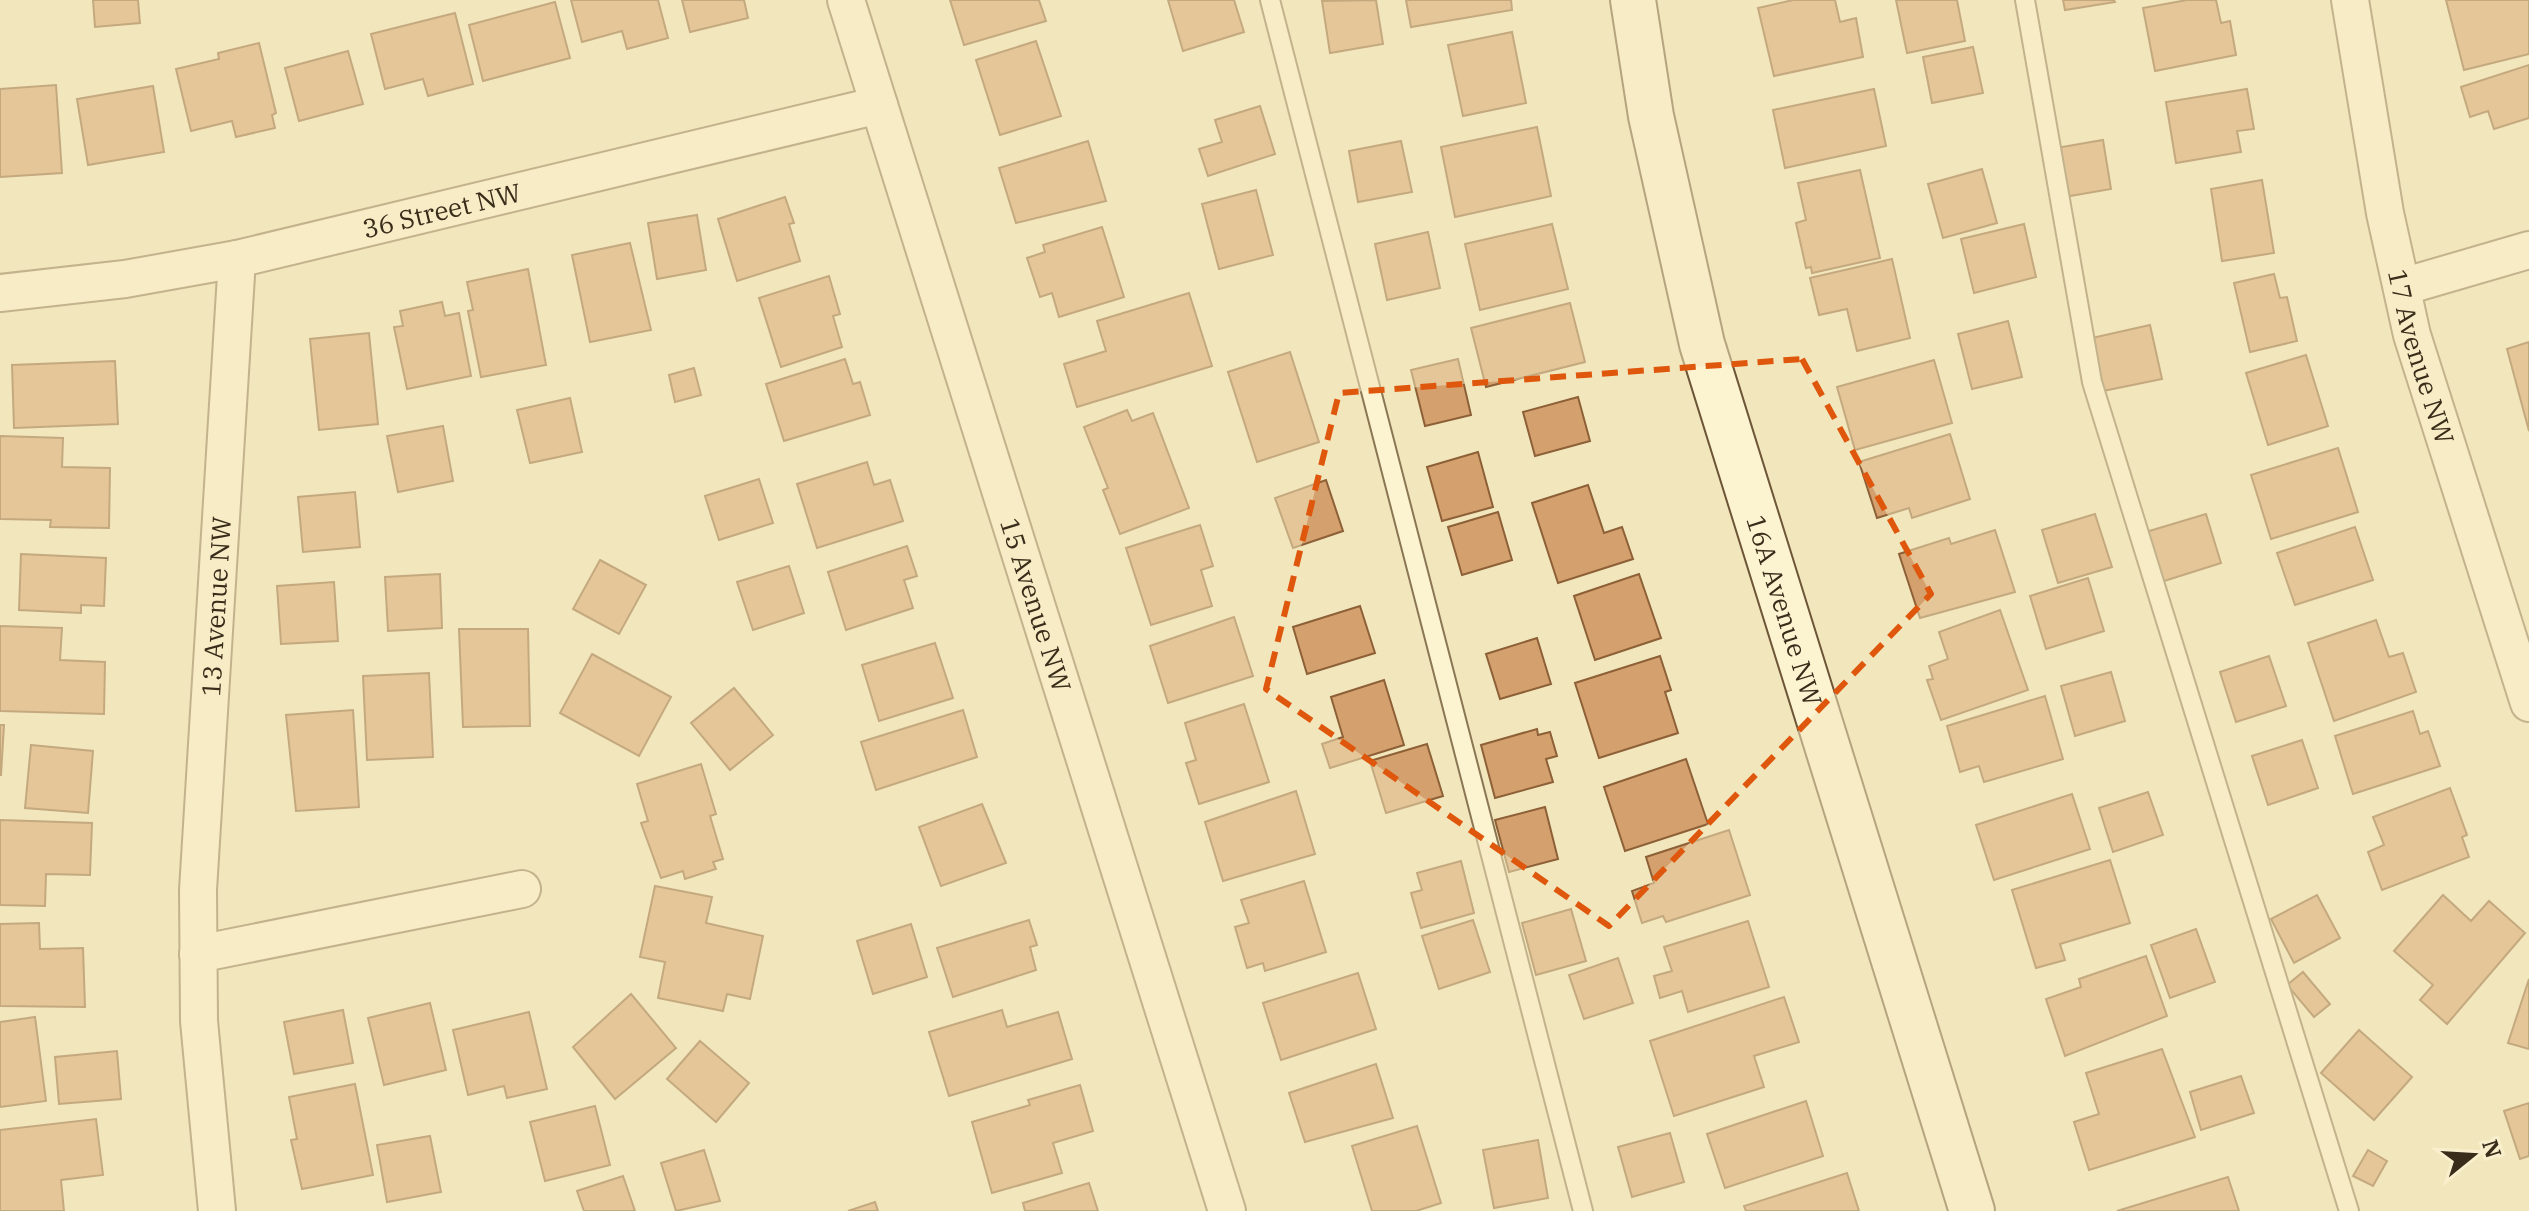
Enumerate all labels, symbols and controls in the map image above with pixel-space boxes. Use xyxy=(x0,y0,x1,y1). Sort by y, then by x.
street label: 36 Street NW xyxy=(359,175,524,245)
street label: 17 Avenue NW xyxy=(2381,266,2463,448)
street label: 16A Avenue NW xyxy=(1739,511,1831,710)
street label: 15 Avenue NW xyxy=(993,514,1080,696)
street label: 13 Avenue NW xyxy=(193,515,238,697)
north arrow xyxy=(2433,1115,2513,1195)
text: N xyxy=(2476,1136,2509,1161)

